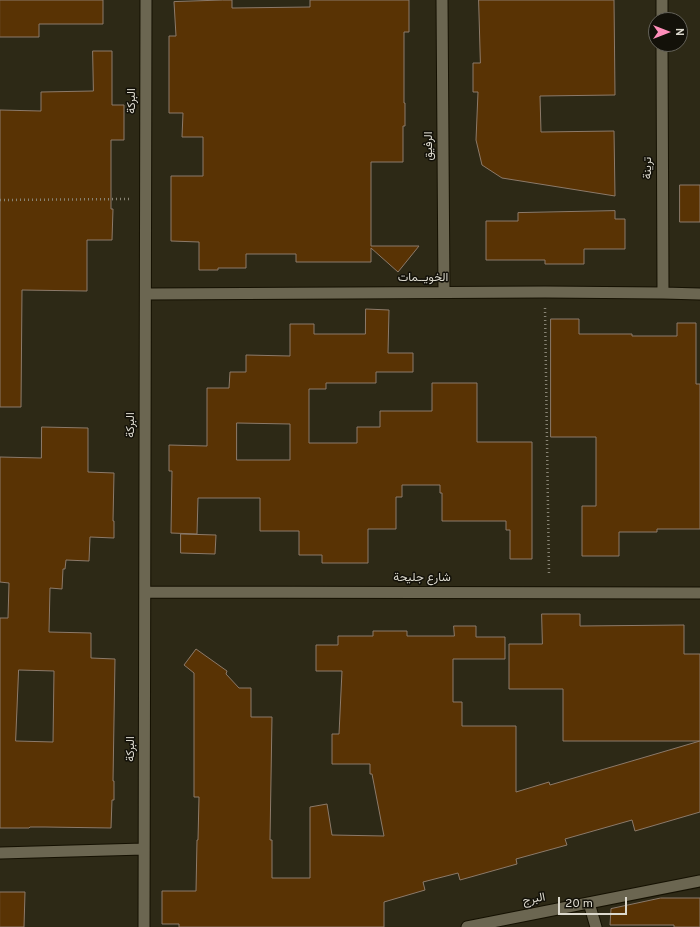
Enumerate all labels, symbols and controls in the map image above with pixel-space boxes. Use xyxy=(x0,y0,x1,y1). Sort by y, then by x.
north arrow xyxy=(648,12,688,52)
text: N xyxy=(672,28,686,36)
street label: البركة xyxy=(126,88,140,114)
street label: الرفيق xyxy=(423,131,437,161)
street label: ترينة xyxy=(642,157,656,179)
street label: الخويــمات xyxy=(398,272,448,286)
street label: البركة xyxy=(125,412,139,438)
street label: شارع جليحة xyxy=(393,572,451,586)
street label: البركة xyxy=(125,736,139,762)
scale bar xyxy=(560,889,629,915)
street label: البرج xyxy=(521,891,547,909)
text: 20 m xyxy=(565,896,593,912)

